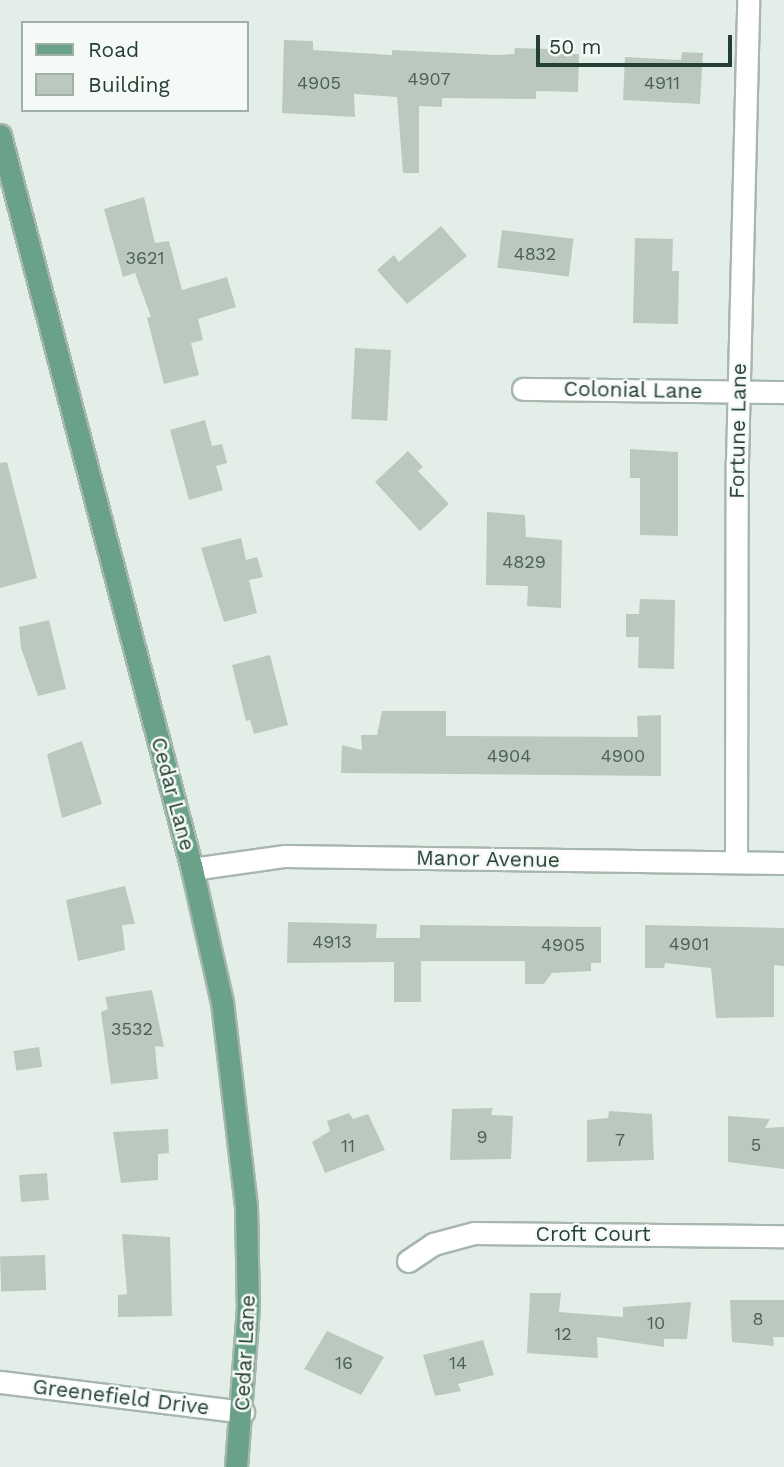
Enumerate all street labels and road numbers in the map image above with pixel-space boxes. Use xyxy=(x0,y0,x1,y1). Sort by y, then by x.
street label: Fortune Lane xyxy=(724,363,752,499)
street label: Colonial Lane xyxy=(563,376,703,404)
street label: Cedar Lane xyxy=(146,734,200,854)
street label: Manor Avenue xyxy=(415,845,561,873)
street label: Croft Court xyxy=(536,1221,650,1247)
street label: Cedar Lane xyxy=(229,1294,261,1412)
street label: Greenefield Drive xyxy=(31,1374,211,1420)

